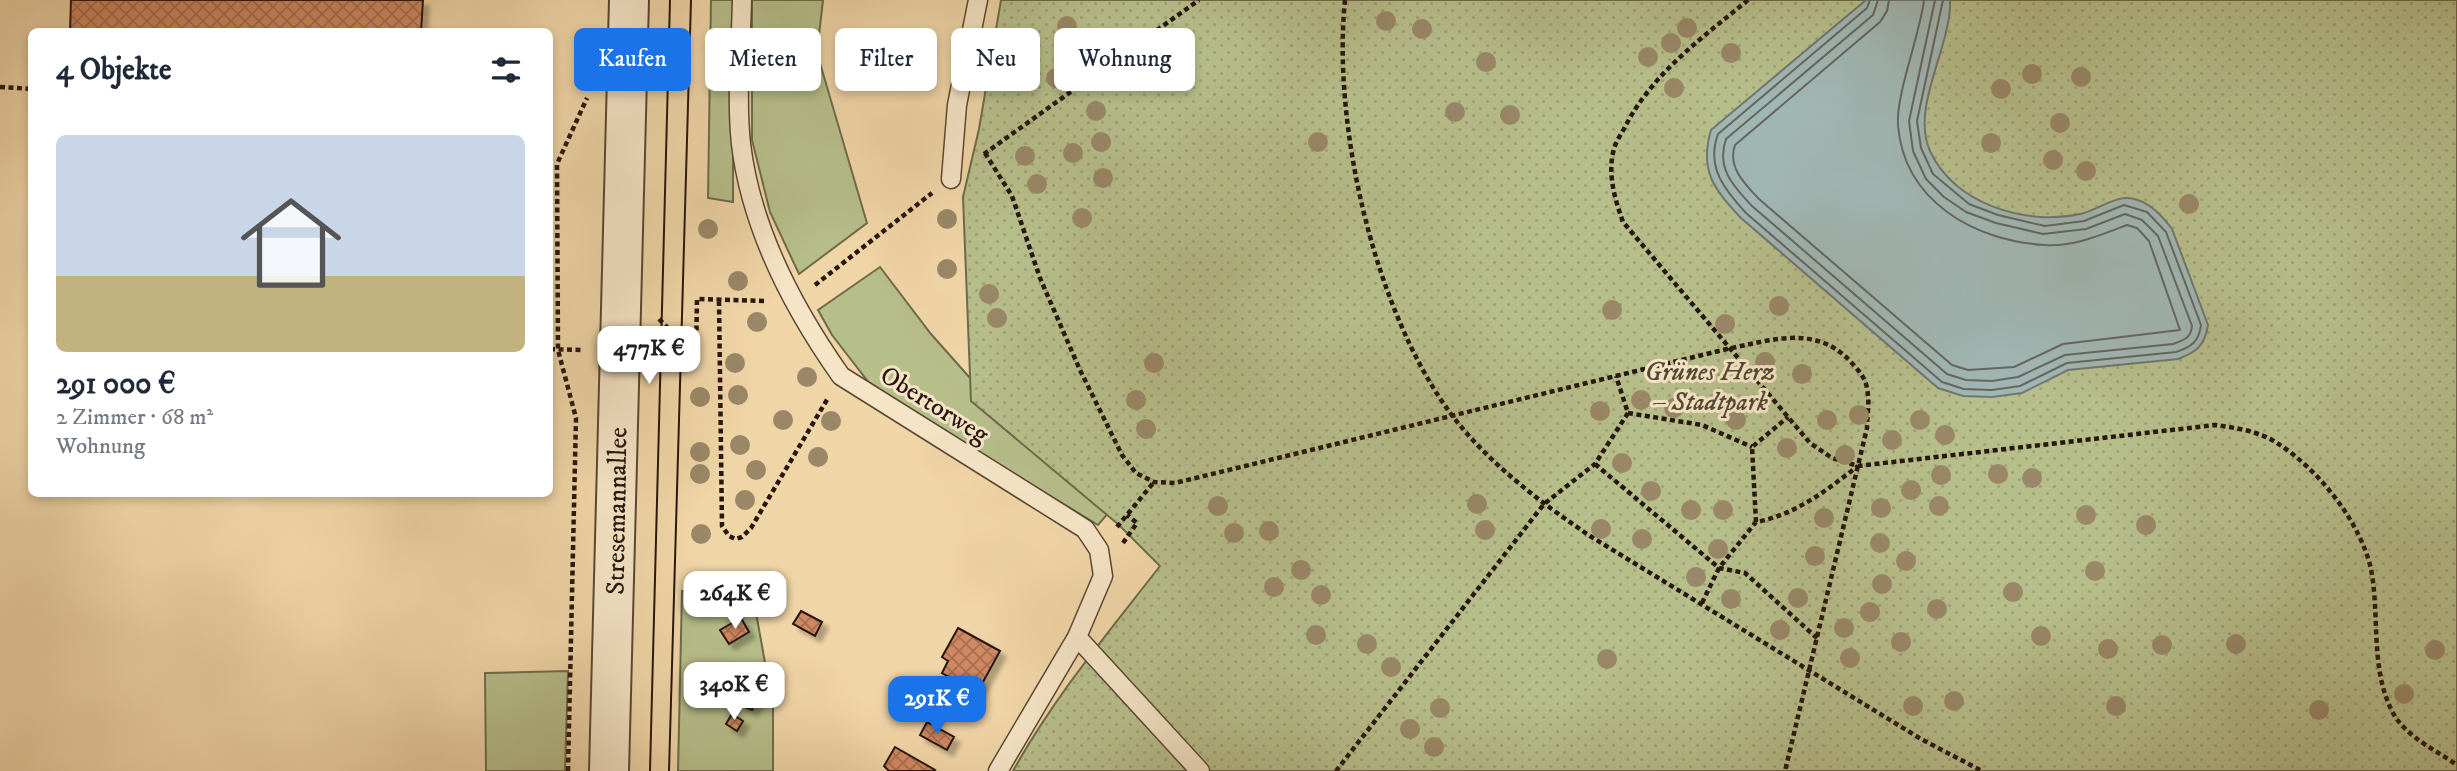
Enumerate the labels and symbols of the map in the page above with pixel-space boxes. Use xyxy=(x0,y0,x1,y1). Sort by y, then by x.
pin: 477K € xyxy=(592,326,706,386)
park label: Grünes Herz – Stadtpark xyxy=(1645,356,1775,419)
street label: Obertorweg xyxy=(874,359,995,452)
street label: Stresemannallee xyxy=(600,427,635,595)
pin: 264K € xyxy=(678,572,792,631)
pin: 340K € xyxy=(677,662,791,722)
pin: 291K € xyxy=(880,676,994,736)

